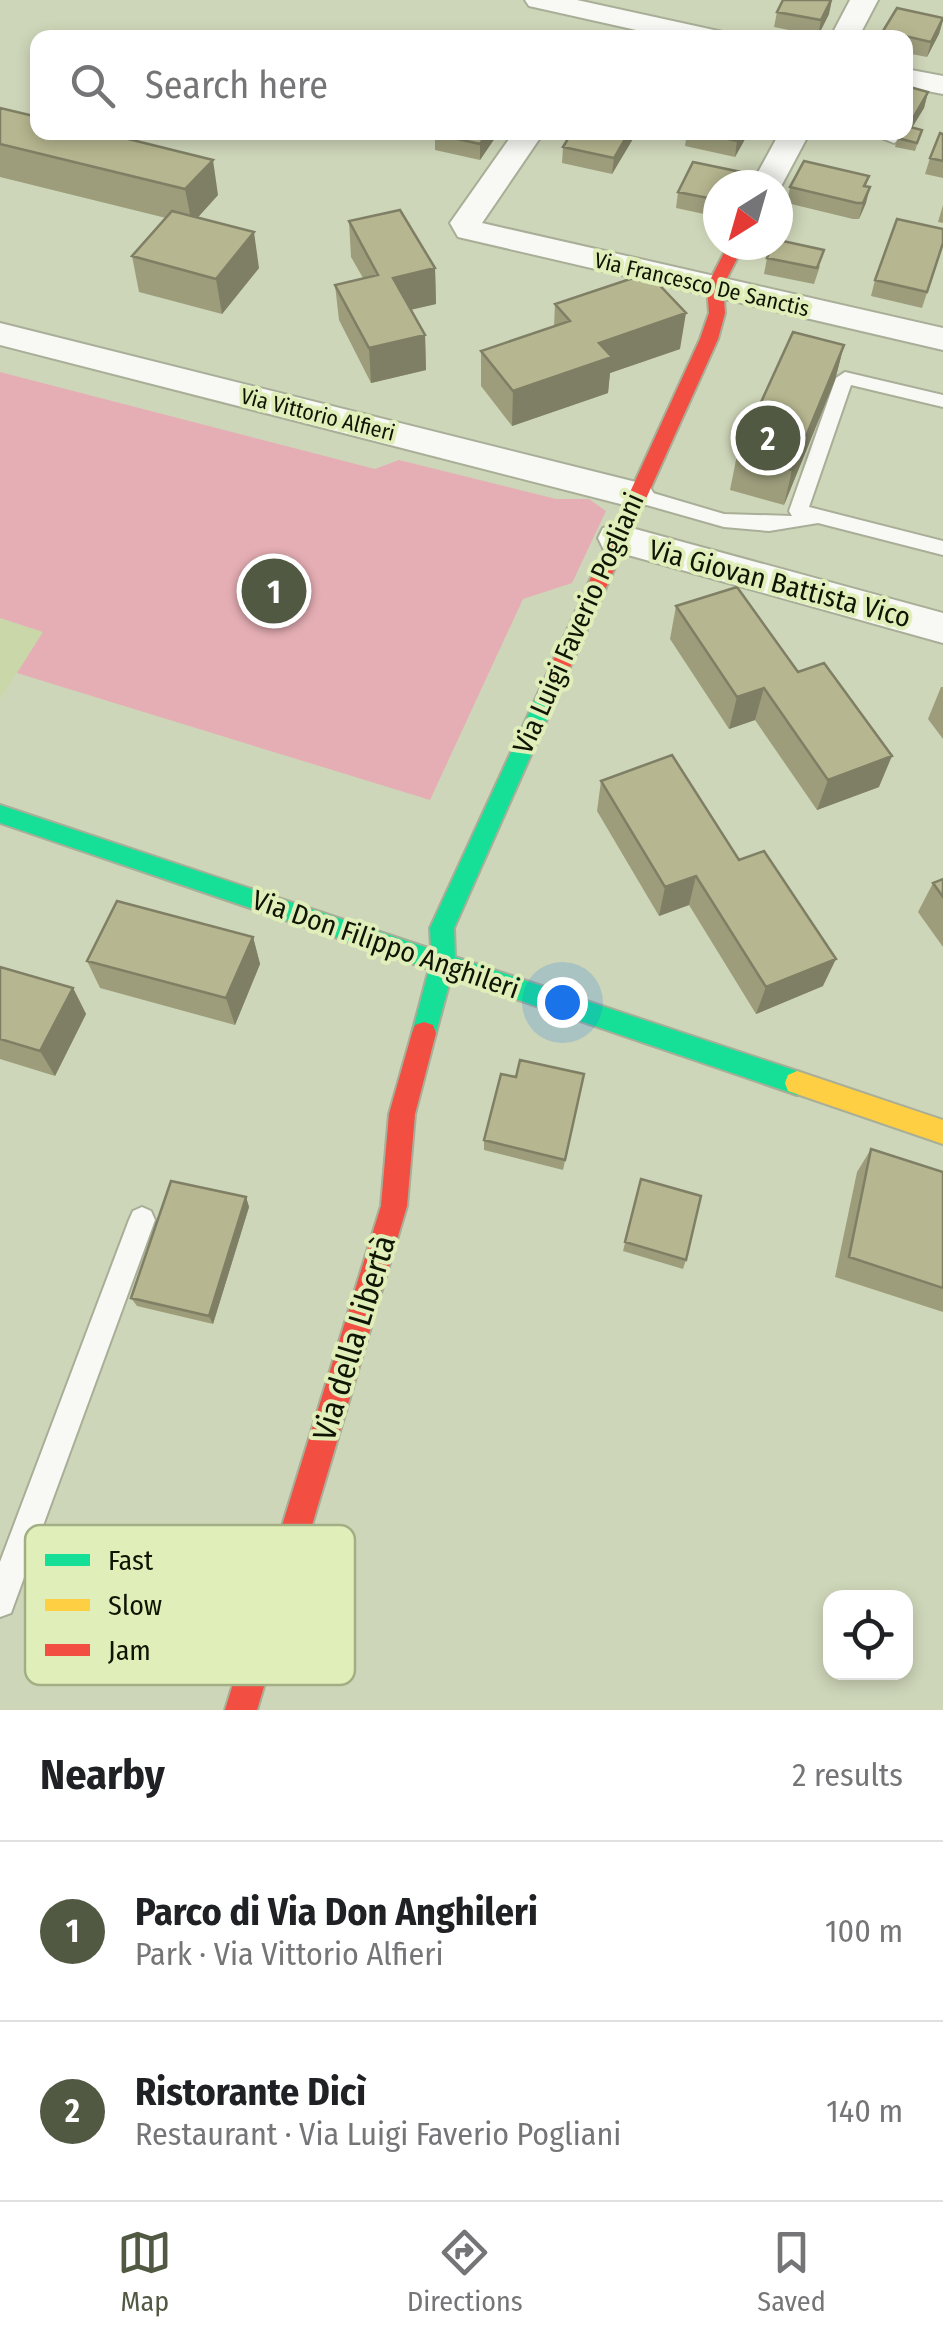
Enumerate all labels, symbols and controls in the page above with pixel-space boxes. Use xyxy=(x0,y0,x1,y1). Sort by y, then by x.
search box xyxy=(30,30,913,140)
icon: search xyxy=(65,58,120,113)
text: Search here xyxy=(145,62,328,108)
north arrow xyxy=(703,170,793,260)
street label: Via Francesco De Sanctis xyxy=(592,247,812,322)
street label: Via Vittorio Alfieri xyxy=(238,382,398,447)
pin: 2 xyxy=(736,400,800,476)
street label: Via Luigi Faverio Pogliani xyxy=(506,488,651,759)
street label: Via Giovan Battista Vico xyxy=(645,533,914,634)
pin: 1 xyxy=(242,554,306,628)
street label: Via Don Filippo Anghileri xyxy=(248,883,524,1006)
your location xyxy=(537,977,588,1028)
street label: Via della Libertà xyxy=(305,1231,403,1445)
legend xyxy=(25,1525,355,1685)
text: Fast xyxy=(108,1544,154,1577)
text: Slow xyxy=(108,1589,162,1622)
map controls xyxy=(823,1590,913,1680)
button: locate xyxy=(823,1590,913,1680)
text: Jam xyxy=(108,1634,151,1667)
text: Nearby xyxy=(40,1750,165,1800)
text: 2 results xyxy=(792,1756,903,1794)
text: Parco di Via Don Anghileri xyxy=(135,1889,538,1935)
text: 1 xyxy=(66,1912,79,1950)
text: 100 m xyxy=(825,1912,903,1950)
text: Park · Via Vittorio Alfieri xyxy=(135,1935,443,1973)
text: Ristorante Dicì xyxy=(135,2069,366,2115)
text: 2 xyxy=(65,2092,80,2130)
text: 140 m xyxy=(826,2092,903,2130)
text: Restaurant · Via Luigi Faverio Pogliani xyxy=(135,2115,621,2153)
tab: Map xyxy=(117,2225,172,2318)
tab: Directions xyxy=(407,2225,523,2318)
tab: Saved xyxy=(757,2225,826,2318)

